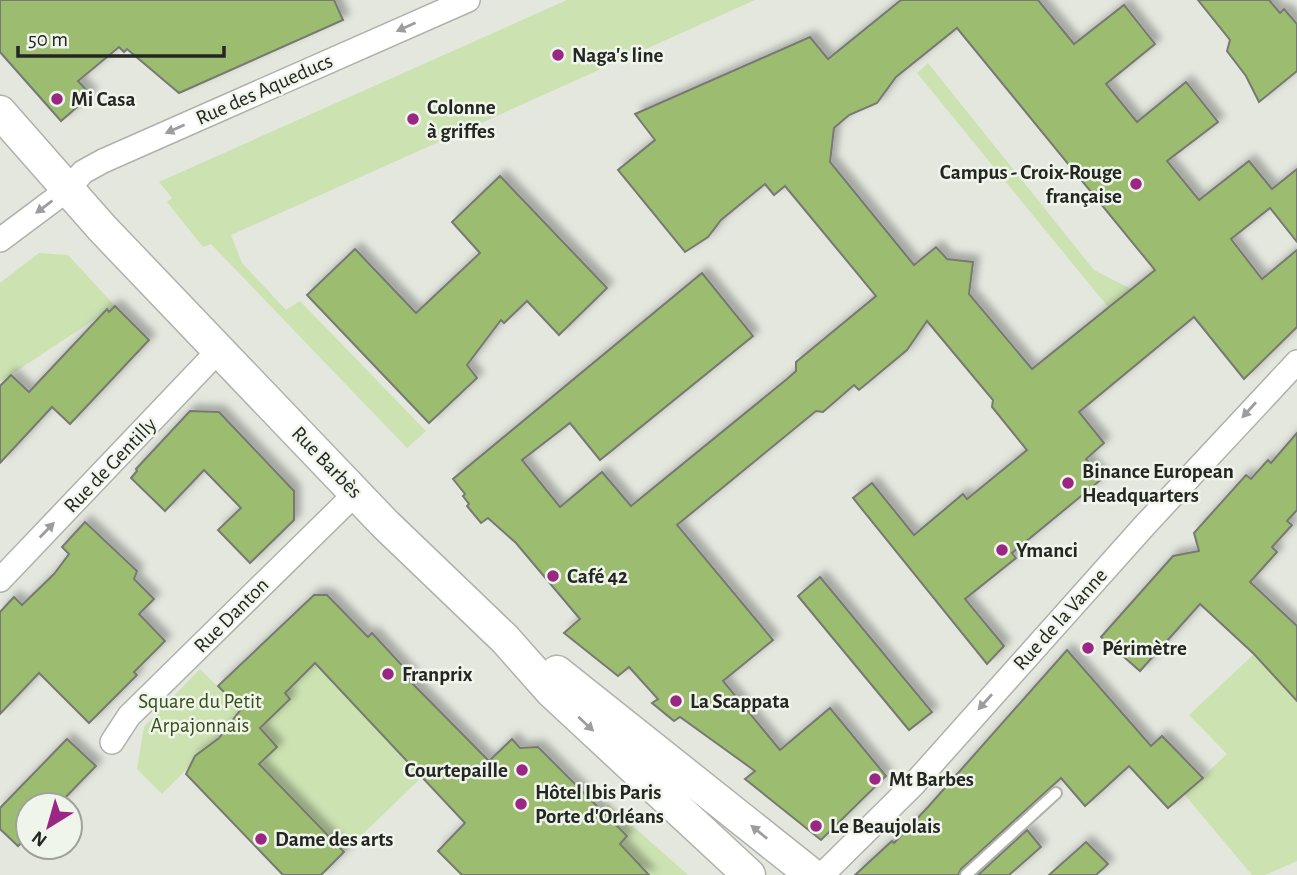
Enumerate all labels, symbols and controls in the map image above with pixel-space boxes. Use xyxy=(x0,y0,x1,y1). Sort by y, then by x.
scale bar xyxy=(18,14,224,58)
one-way arrow xyxy=(395,22,416,33)
text: 50 m xyxy=(28,29,68,50)
place label: Naga's line xyxy=(572,45,664,66)
marker: Naga's line xyxy=(550,47,566,63)
street label: Rue des Aqueducs xyxy=(193,50,336,129)
place label: Mi Casa xyxy=(71,89,136,110)
marker: Mi Casa xyxy=(49,91,65,107)
place label: Colonne à griffes xyxy=(427,97,496,142)
marker: Colonne à griffes xyxy=(405,111,421,127)
one-way arrow xyxy=(165,123,185,135)
place label: Campus - Croix-Rouge française xyxy=(940,162,1122,207)
marker: Campus - Croix-Rouge française xyxy=(1128,176,1144,192)
one-way arrow xyxy=(35,200,53,214)
one-way arrow xyxy=(1242,402,1258,419)
street label: Rue de Gentilly xyxy=(60,414,161,517)
street label: Rue Barbès xyxy=(288,422,366,502)
place label: Binance European Headquarters xyxy=(1082,461,1234,506)
marker: Binance European Headquarters xyxy=(1060,475,1076,491)
one-way arrow xyxy=(39,522,56,539)
place label: Ymanci xyxy=(1016,540,1078,561)
marker: Ymanci xyxy=(994,542,1010,558)
street label: Rue de la Vanne xyxy=(1009,564,1111,674)
place label: Café 42 xyxy=(567,566,628,587)
marker: Café 42 xyxy=(545,568,561,584)
street label: Rue Danton xyxy=(190,574,273,657)
place label: Périmètre xyxy=(1102,638,1187,659)
marker: Périmètre xyxy=(1080,640,1096,656)
place label: Franprix xyxy=(402,664,473,685)
marker: Franprix xyxy=(380,666,396,682)
park label: Square du Petit Arpajonnais xyxy=(138,691,262,736)
place label: La Scappata xyxy=(690,691,790,712)
marker: La Scappata xyxy=(668,693,684,709)
one-way arrow xyxy=(978,693,994,710)
one-way arrow xyxy=(577,716,595,732)
place label: Courtepaille xyxy=(405,760,508,781)
marker: Courtepaille xyxy=(514,762,530,778)
place label: Mt Barbes xyxy=(889,769,974,790)
marker: Mt Barbes xyxy=(867,771,883,787)
place label: Hôtel Ibis Paris Porte d'Orléans xyxy=(535,782,664,827)
north arrow xyxy=(14,791,84,861)
marker: Hôtel Ibis Paris Porte d'Orléans xyxy=(513,796,529,812)
place label: Le Beaujolais xyxy=(830,816,941,837)
marker: Le Beaujolais xyxy=(808,818,824,834)
one-way arrow xyxy=(750,825,768,840)
text: N xyxy=(29,827,51,850)
place label: Dame des arts xyxy=(275,829,393,850)
marker: Dame des arts xyxy=(253,831,269,847)

